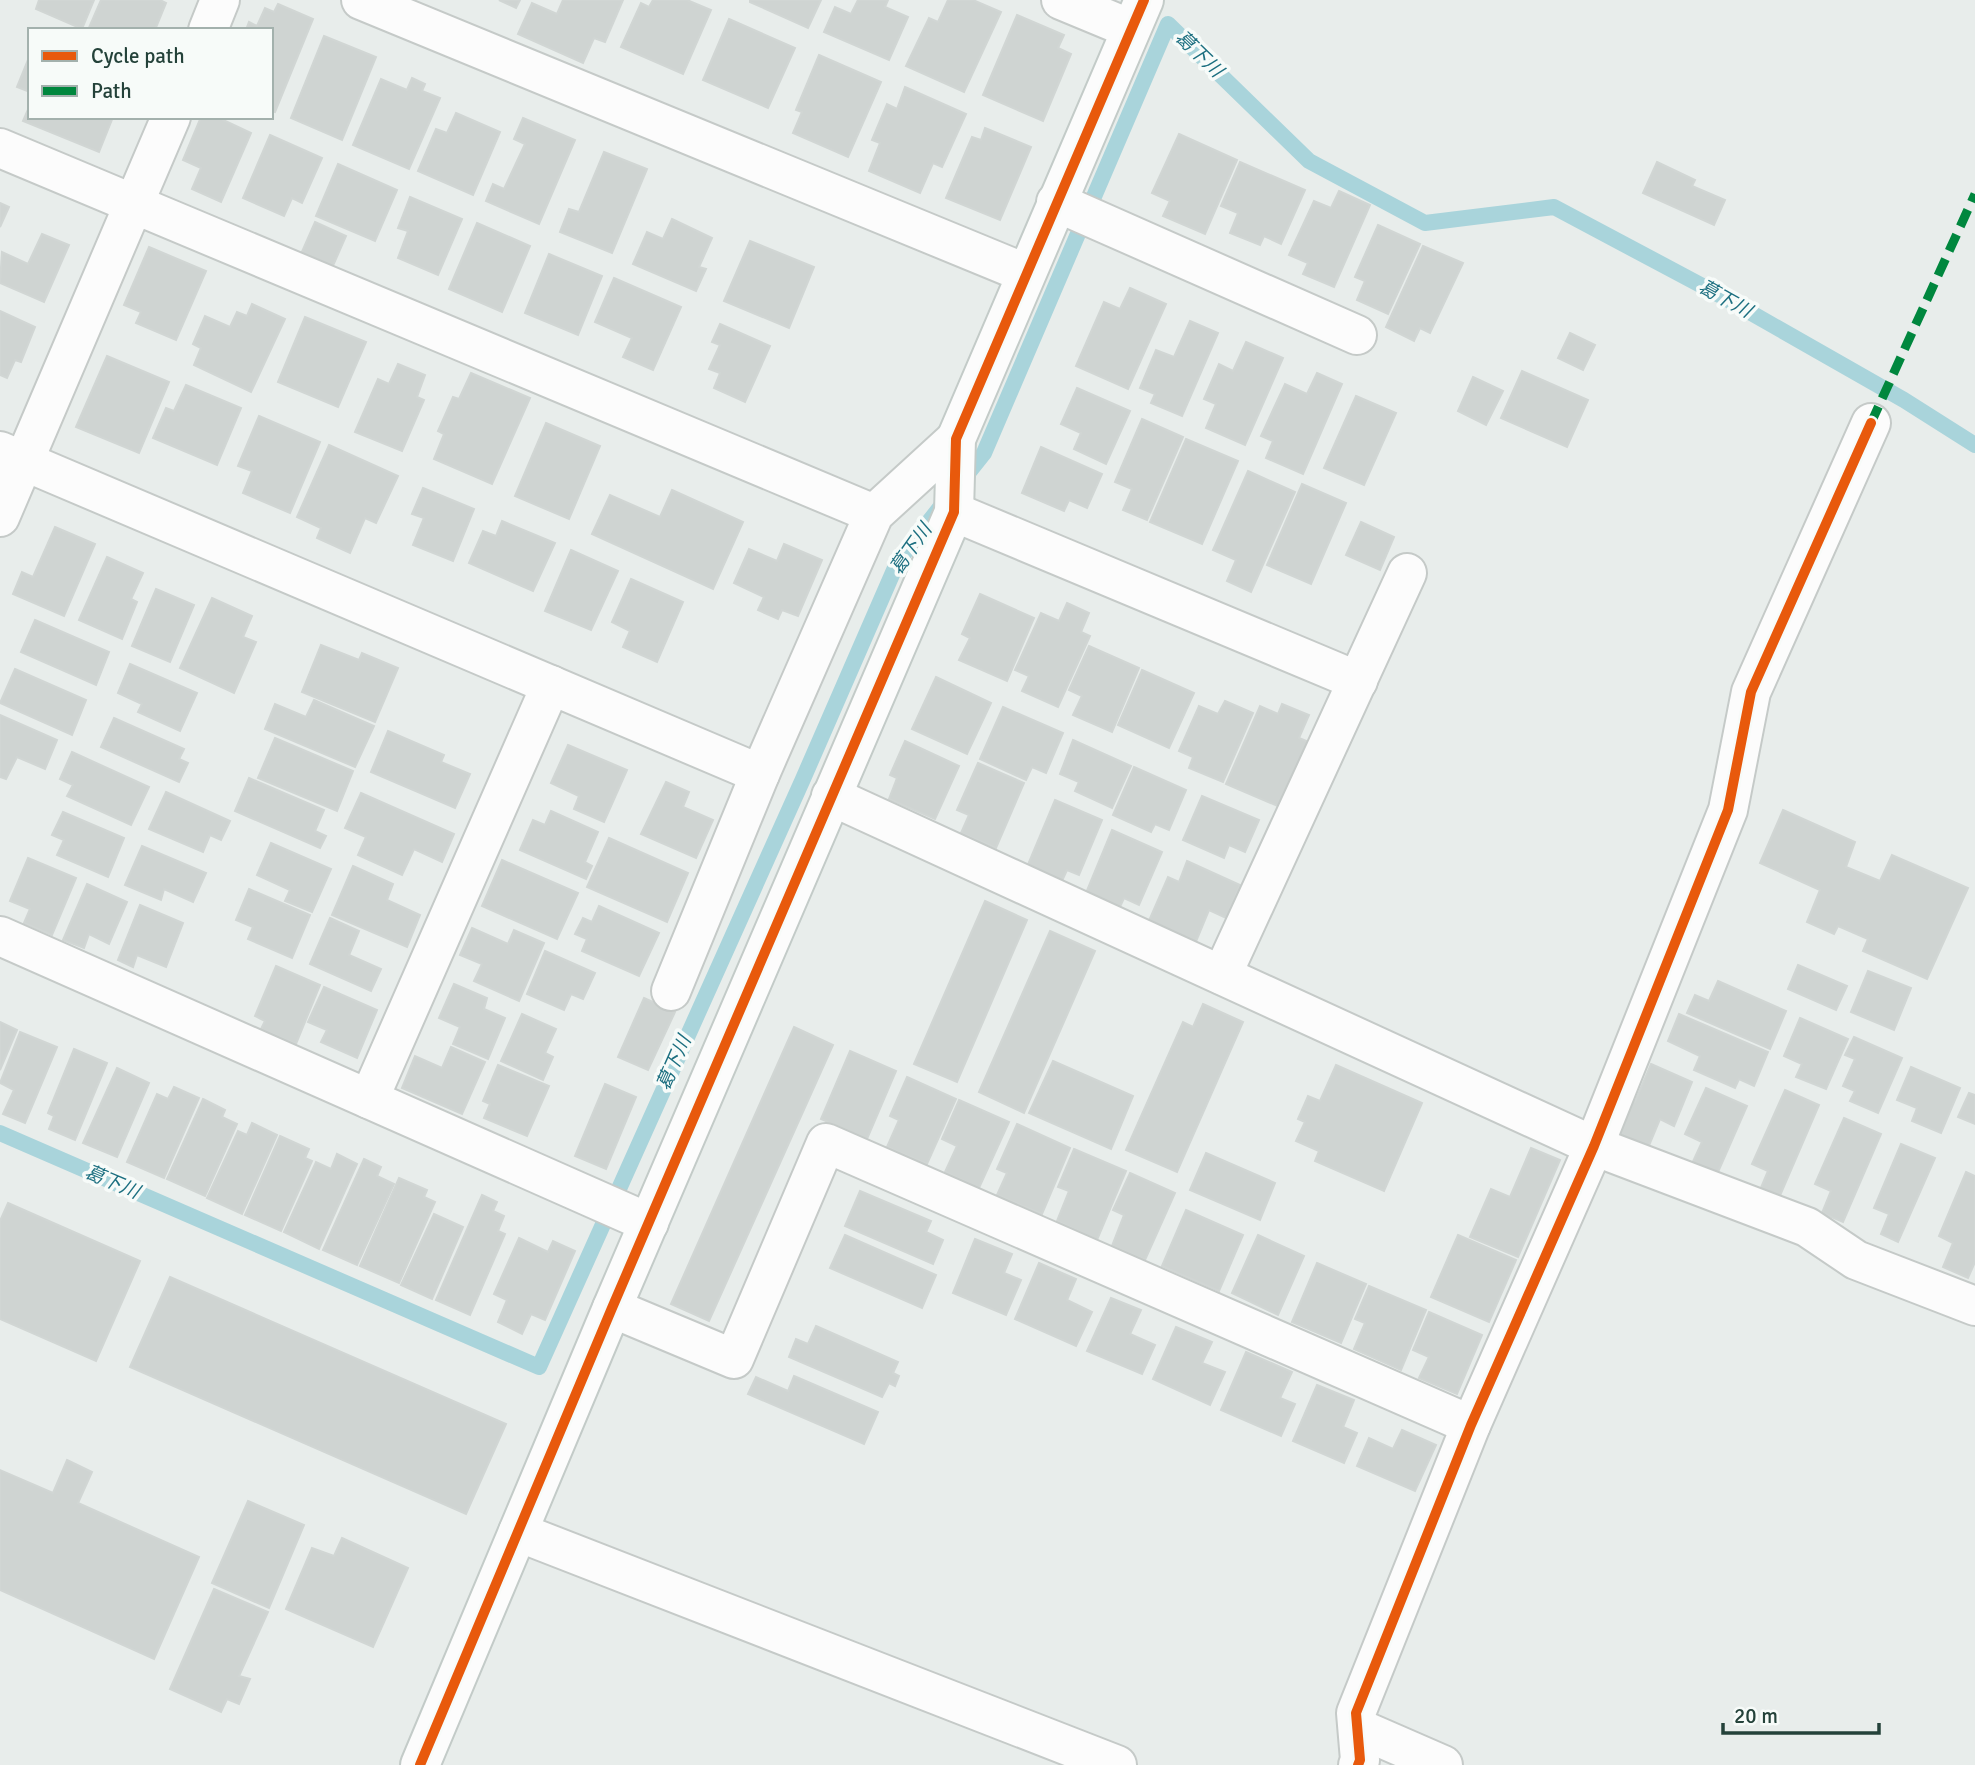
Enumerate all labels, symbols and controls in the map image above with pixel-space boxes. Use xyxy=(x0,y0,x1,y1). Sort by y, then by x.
water label: 葛下川 xyxy=(1170,26,1229,84)
legend xyxy=(28,28,273,119)
text: Cycle path xyxy=(91,43,185,69)
text: Path xyxy=(91,78,132,104)
water label: 葛下川 xyxy=(1694,275,1757,324)
water label: 葛下川 xyxy=(885,517,938,579)
water label: 葛下川 xyxy=(651,1030,697,1094)
water label: 葛下川 xyxy=(81,1160,145,1205)
scale bar xyxy=(1723,1692,1879,1736)
text: 20 m xyxy=(1734,1703,1778,1729)

